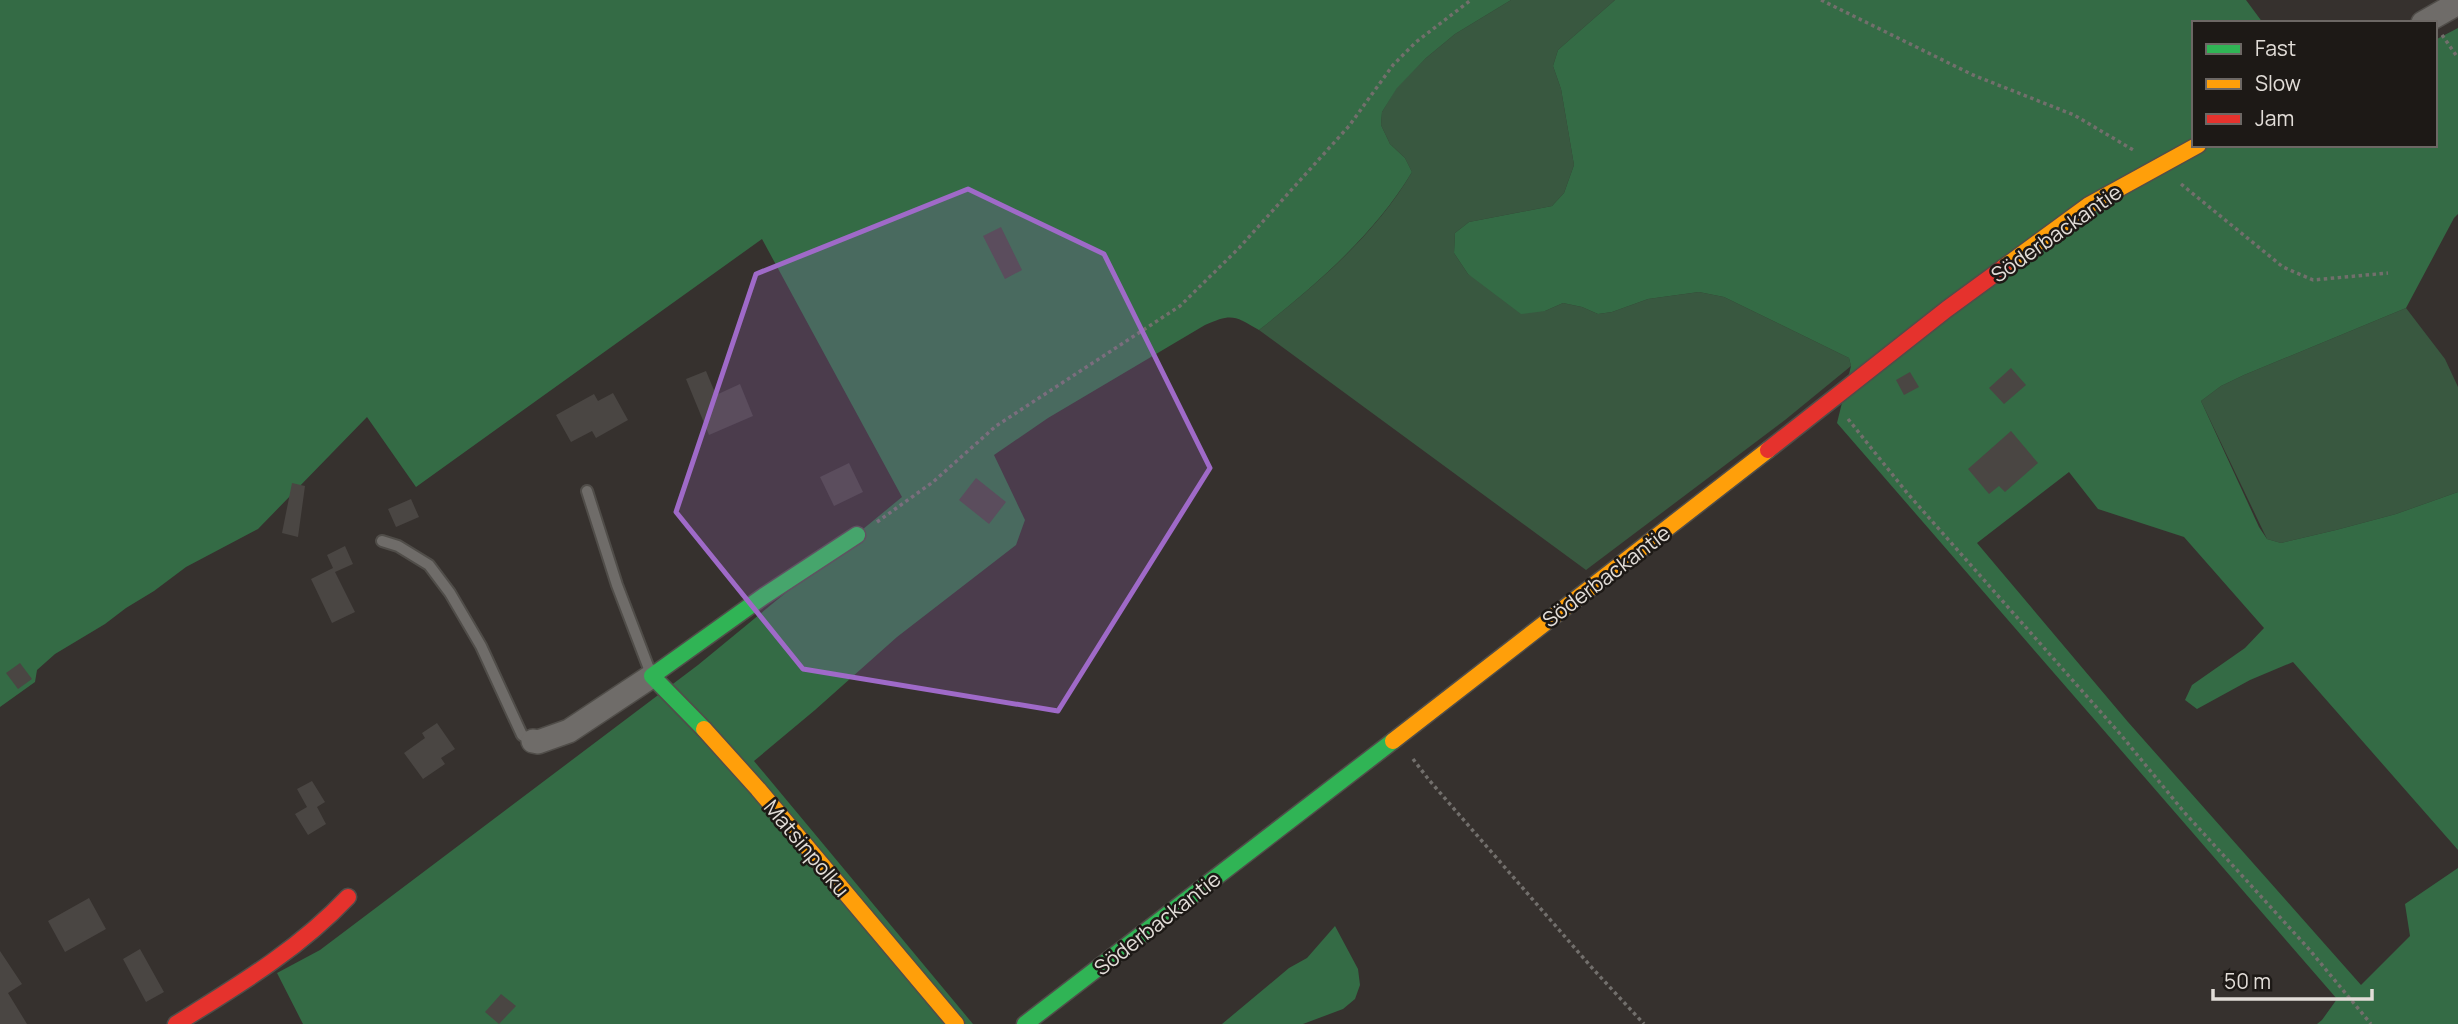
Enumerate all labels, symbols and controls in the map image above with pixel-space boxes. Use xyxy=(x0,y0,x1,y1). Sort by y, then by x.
legend xyxy=(2192,21,2437,147)
text: Fast xyxy=(2255,34,2296,62)
text: Slow xyxy=(2255,69,2301,97)
text: Jam xyxy=(2255,104,2294,132)
street label: Söderbackantie xyxy=(1985,178,2127,288)
street label: Söderbackantie xyxy=(1536,519,1676,633)
street label: Matsinpolku xyxy=(758,794,856,902)
street label: Söderbackantie xyxy=(1088,865,1226,981)
scale bar xyxy=(2213,958,2372,1002)
text: 50 m xyxy=(2224,967,2271,995)

